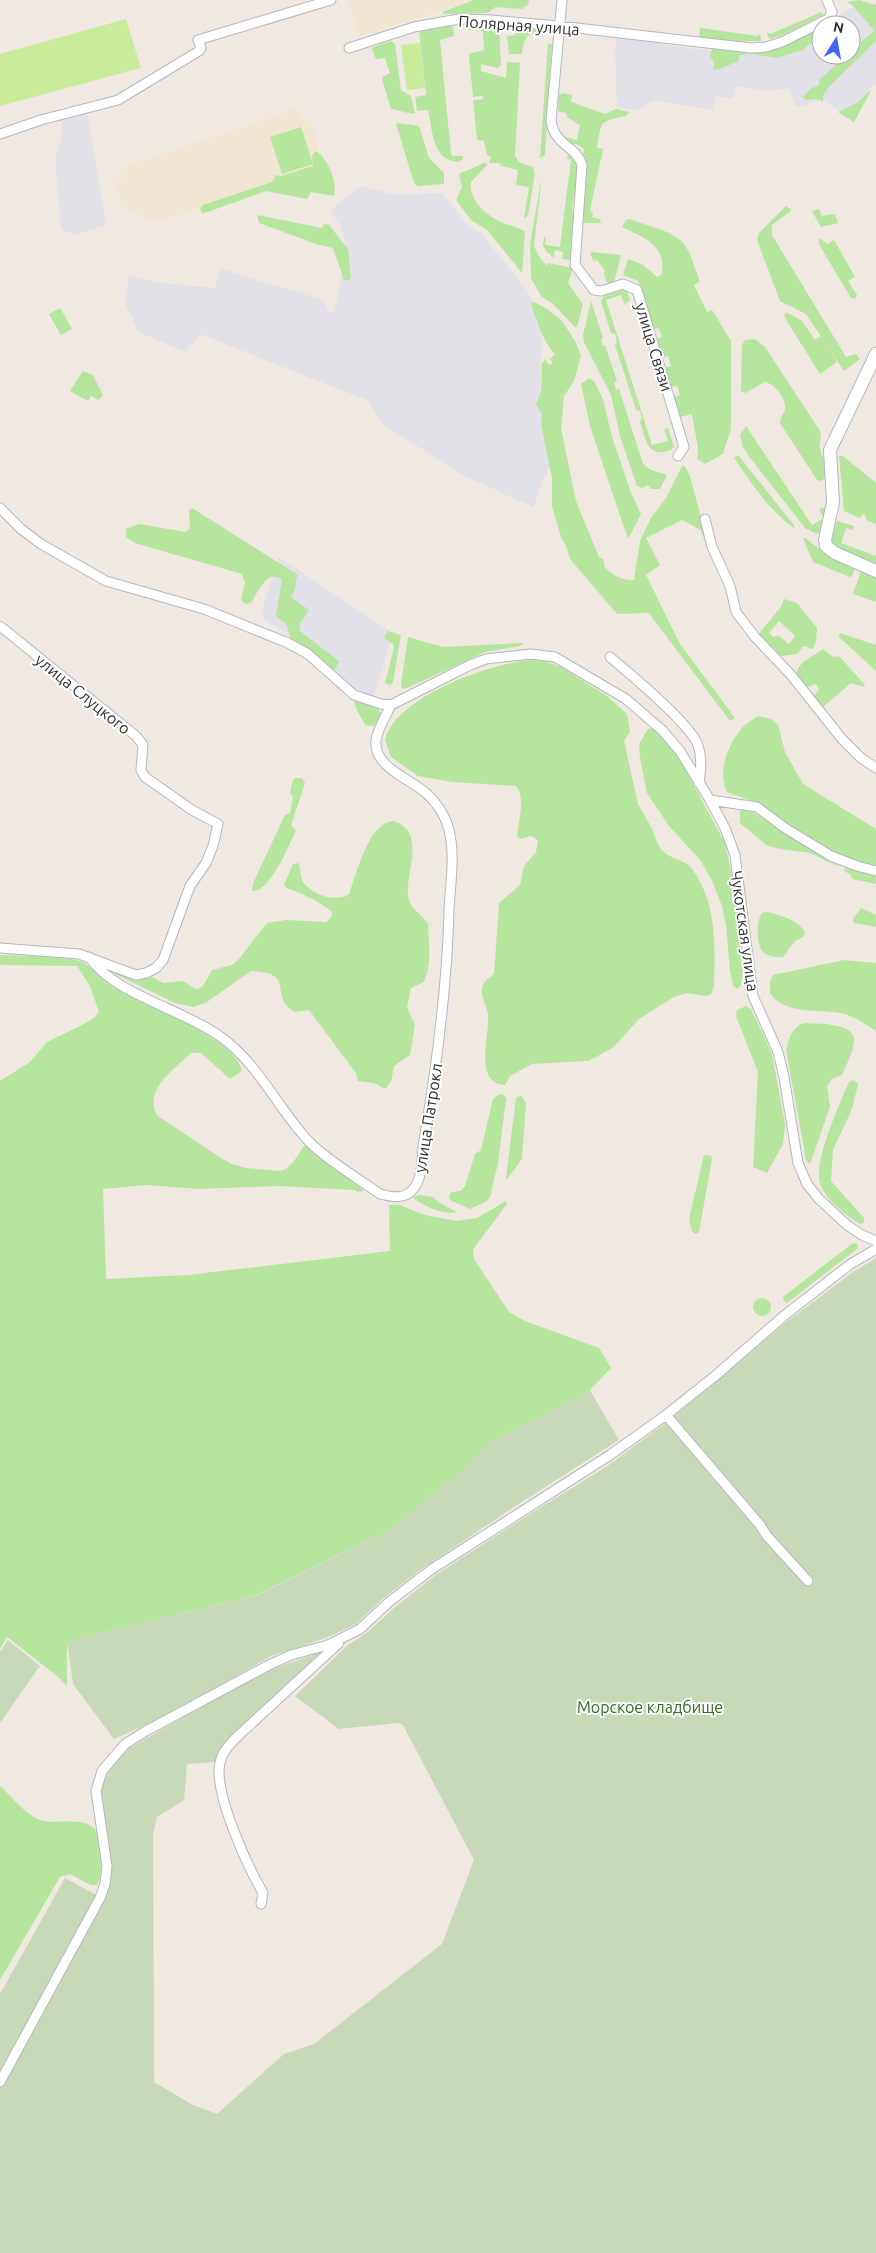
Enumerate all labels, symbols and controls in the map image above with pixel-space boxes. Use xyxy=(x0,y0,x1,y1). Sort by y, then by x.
street label: Полярная улица xyxy=(458,12,580,38)
north arrow xyxy=(811,15,861,65)
text: N xyxy=(832,18,845,36)
street label: улица Связи xyxy=(632,300,676,394)
street label: улица Слуцкого xyxy=(32,650,134,738)
street label: Чукотская улица xyxy=(728,869,762,993)
street label: улица Патрокл xyxy=(410,1062,446,1174)
park label: Морское кладбище xyxy=(577,1698,723,1716)

